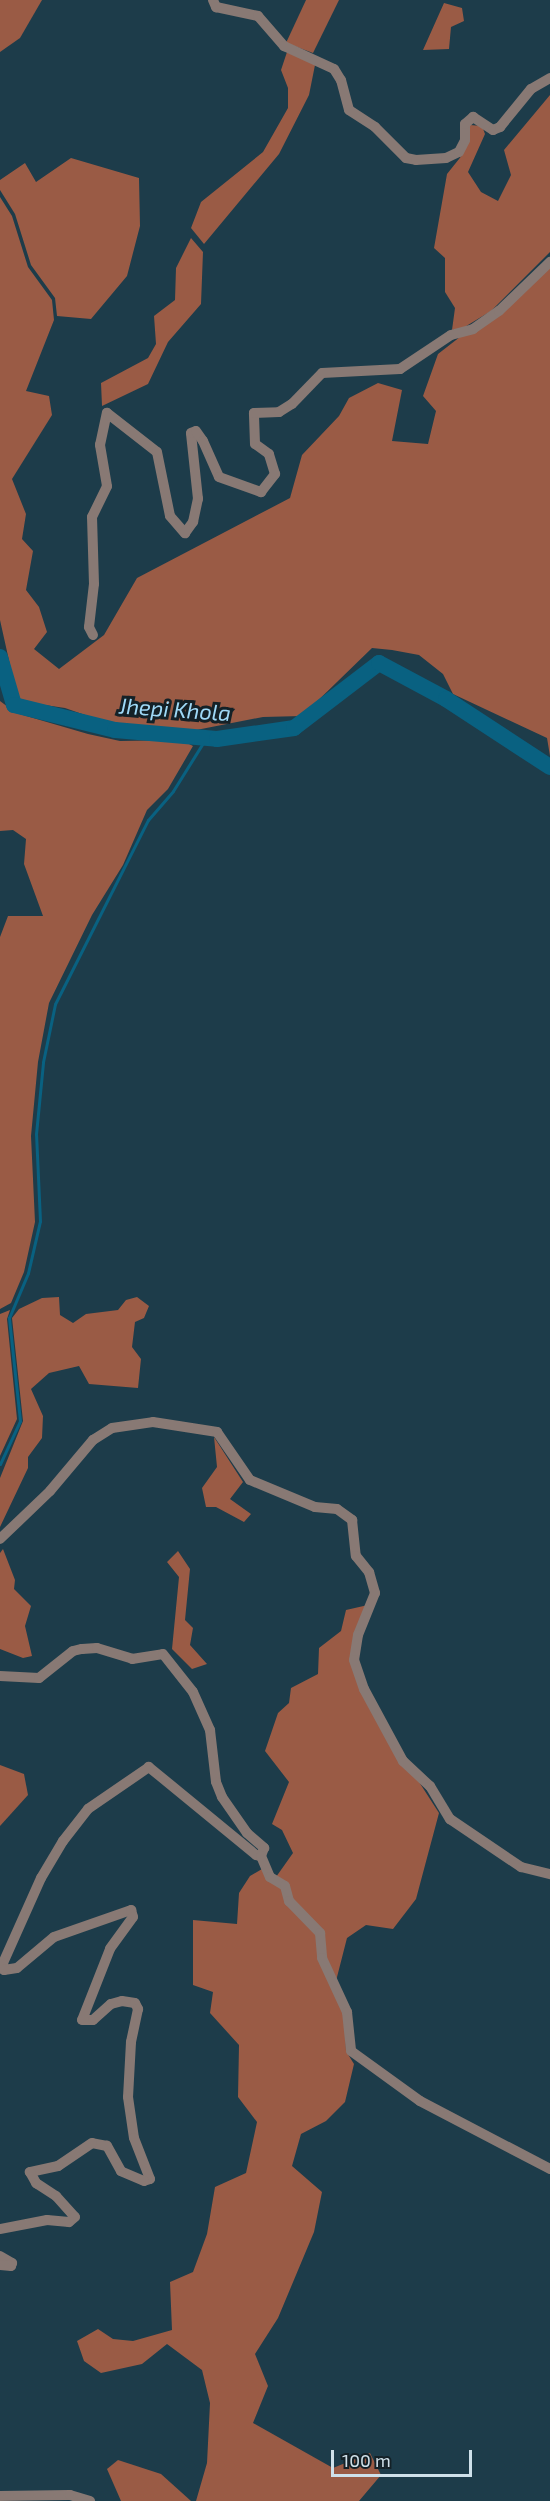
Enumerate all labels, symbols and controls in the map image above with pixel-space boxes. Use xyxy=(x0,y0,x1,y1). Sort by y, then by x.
water label: Jhepi Khola xyxy=(118,692,232,726)
scale bar xyxy=(334,2438,475,2476)
text: 100 m xyxy=(342,2449,391,2471)

